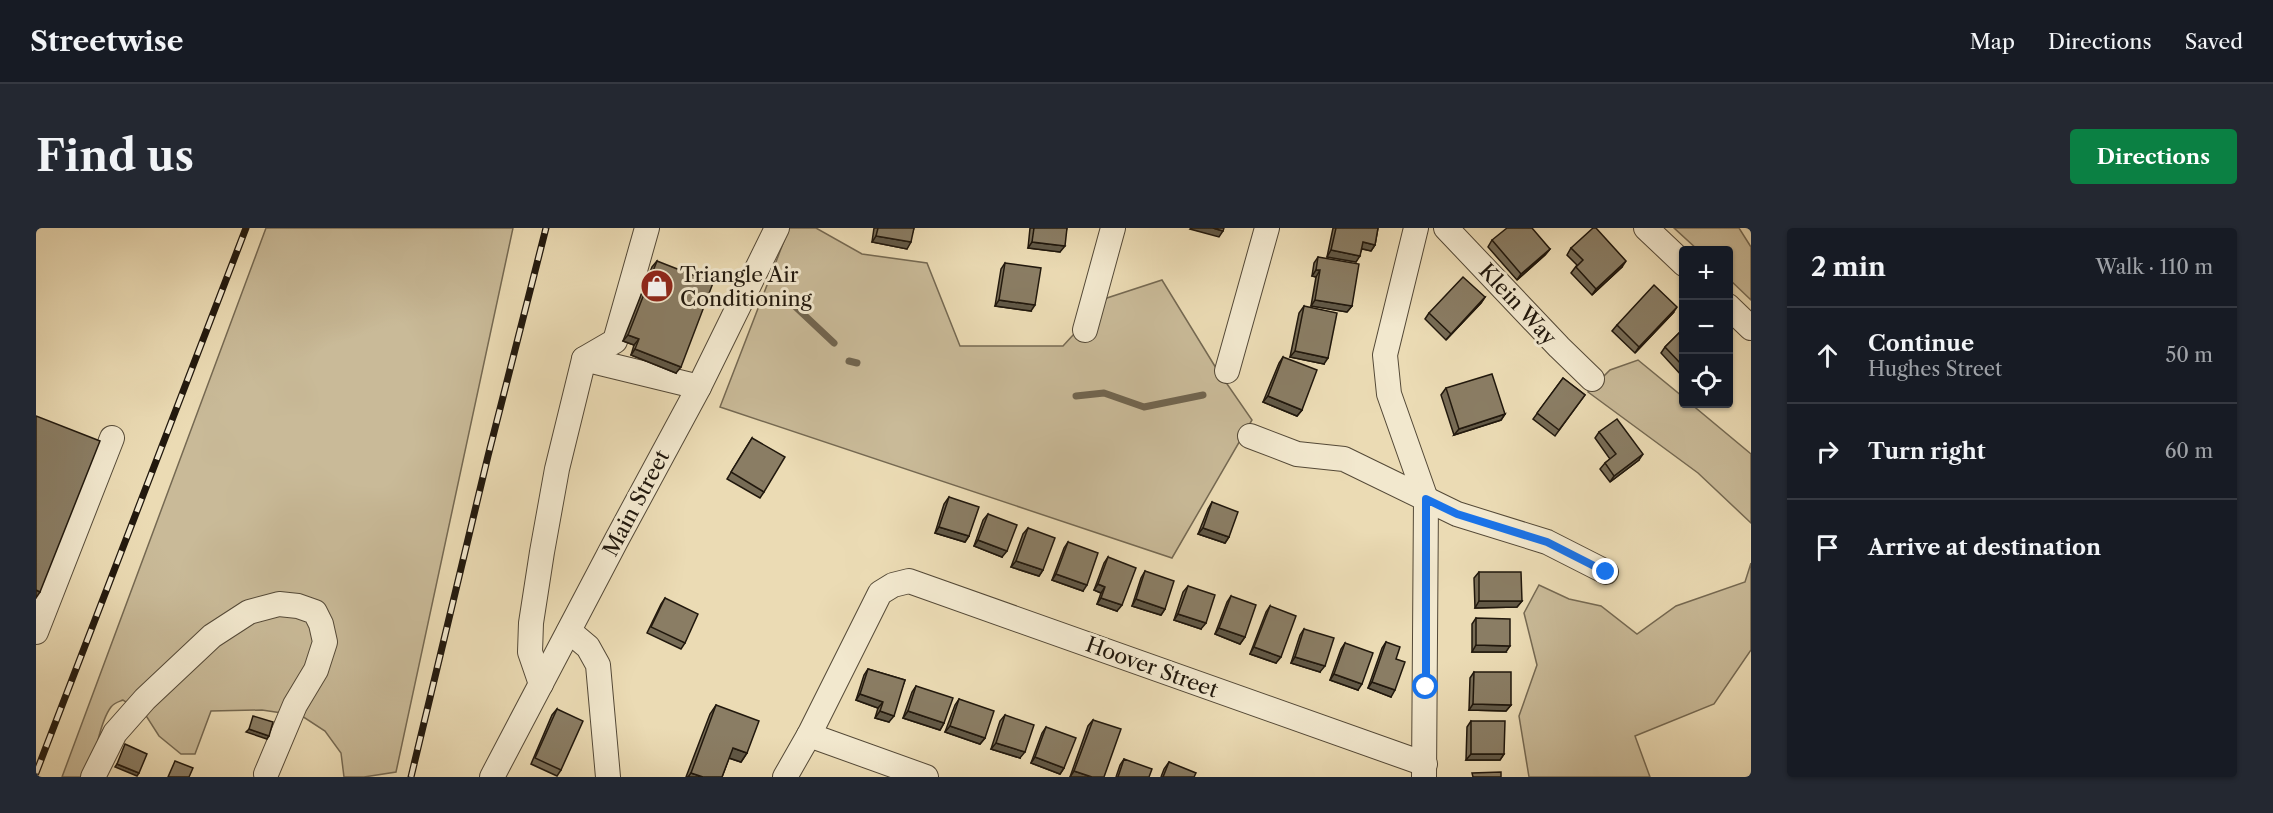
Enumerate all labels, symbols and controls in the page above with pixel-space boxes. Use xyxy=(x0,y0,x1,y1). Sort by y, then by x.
text: Streetwise xyxy=(30,24,184,58)
text: Map xyxy=(1970,29,2015,54)
text: Directions xyxy=(2048,29,2152,54)
text: Saved xyxy=(2185,29,2243,54)
button: Directions xyxy=(2070,129,2237,184)
text: Find us xyxy=(36,130,194,182)
map controls xyxy=(1679,246,1733,408)
button: + xyxy=(1679,246,1733,300)
text: 2 min xyxy=(1811,251,1886,283)
text: Walk · 110 m xyxy=(2096,255,2213,279)
street label: Klein Way xyxy=(1474,258,1562,350)
place label: Triangle Air Conditioning xyxy=(680,262,813,311)
shop icon: Triangle Air Conditioning xyxy=(639,268,675,304)
button: − xyxy=(1679,300,1733,354)
text: Continue xyxy=(1868,330,1974,357)
icon: ahead xyxy=(1811,339,1844,372)
text: 50 m xyxy=(2166,343,2213,367)
button: locate xyxy=(1679,354,1733,408)
text: Hughes Street xyxy=(1868,357,2002,381)
icon: right xyxy=(1811,435,1844,468)
text: Turn right xyxy=(1868,438,1986,465)
text: 60 m xyxy=(2165,439,2213,463)
street label: Main Street xyxy=(598,445,675,560)
icon: arrive xyxy=(1811,531,1844,564)
text: Arrive at destination xyxy=(1868,534,2101,561)
route end xyxy=(1592,558,1618,584)
street label: Hoover Street xyxy=(1083,632,1222,703)
route start xyxy=(1412,673,1438,699)

